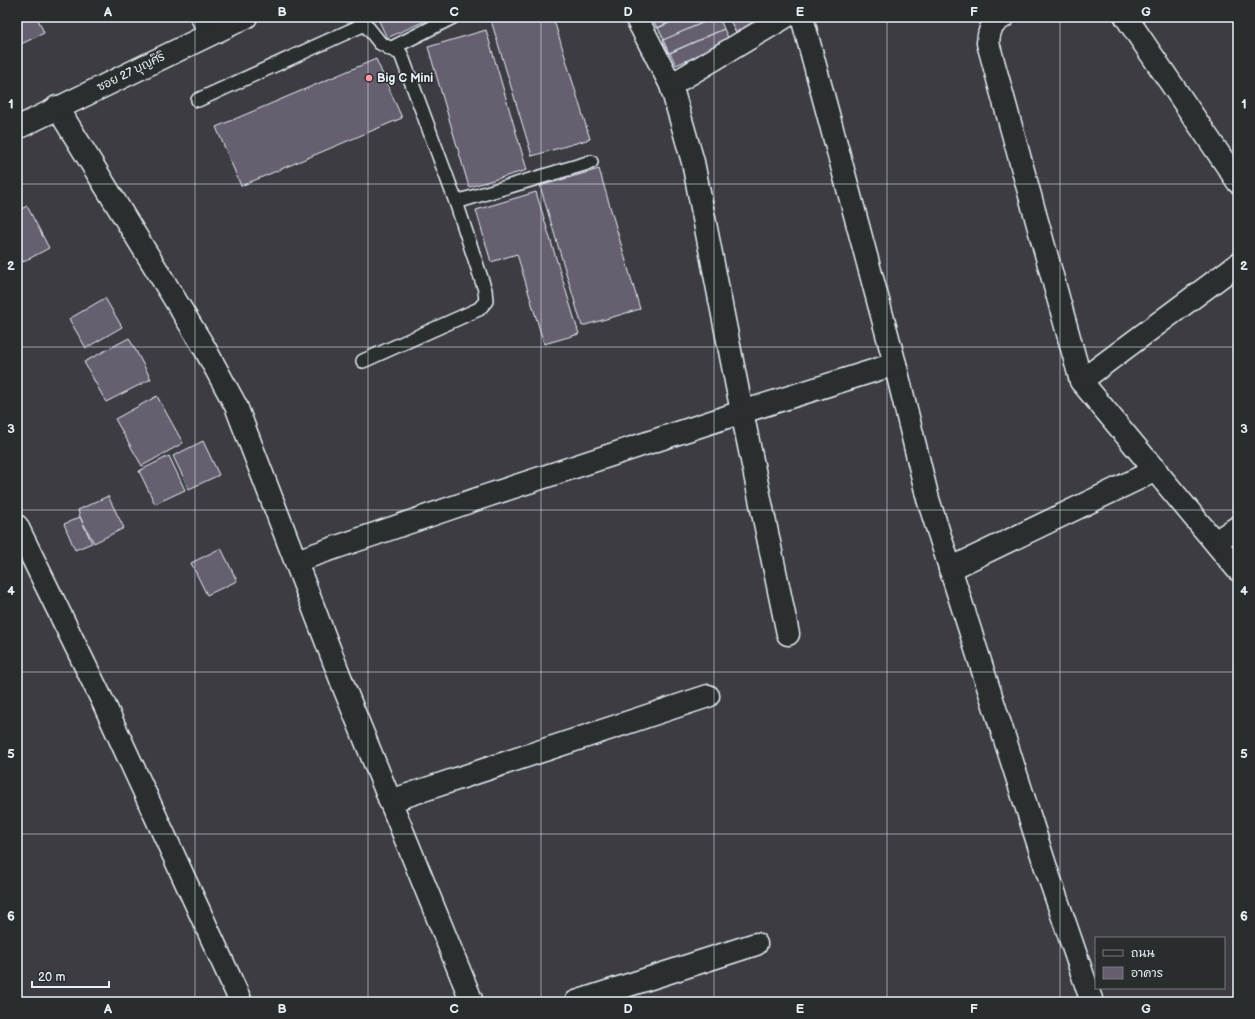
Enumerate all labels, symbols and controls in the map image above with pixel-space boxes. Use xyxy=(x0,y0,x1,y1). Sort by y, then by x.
text: A xyxy=(103,4,112,20)
text: B xyxy=(277,4,287,20)
text: C xyxy=(449,4,459,20)
text: D xyxy=(623,4,633,20)
text: E xyxy=(796,4,805,20)
text: F xyxy=(970,4,978,20)
text: G xyxy=(1141,4,1151,20)
street label: ซอย 27 บุญศิริ xyxy=(94,49,168,96)
place label: Big C Mini xyxy=(377,71,433,86)
marker: Big C Mini xyxy=(364,73,374,83)
text: 1 xyxy=(8,96,14,112)
text: 1 xyxy=(1241,96,1247,112)
text: 2 xyxy=(7,258,15,274)
text: 2 xyxy=(1240,258,1248,274)
text: 3 xyxy=(7,421,15,437)
text: 3 xyxy=(1240,421,1248,437)
text: 4 xyxy=(7,583,15,599)
text: 4 xyxy=(1240,583,1248,599)
text: 5 xyxy=(7,746,15,762)
text: 5 xyxy=(1240,746,1248,762)
text: 6 xyxy=(7,908,15,924)
text: 6 xyxy=(1240,908,1248,924)
legend xyxy=(1095,937,1225,989)
text: ถนน xyxy=(1131,946,1155,961)
scale bar xyxy=(32,963,109,989)
text: อาคาร xyxy=(1131,966,1163,981)
text: 20 m xyxy=(38,970,65,985)
text: A xyxy=(103,1001,112,1017)
text: B xyxy=(277,1001,287,1017)
text: C xyxy=(449,1001,459,1017)
text: D xyxy=(623,1001,633,1017)
text: E xyxy=(796,1001,805,1017)
text: F xyxy=(970,1001,978,1017)
text: G xyxy=(1141,1001,1151,1017)

